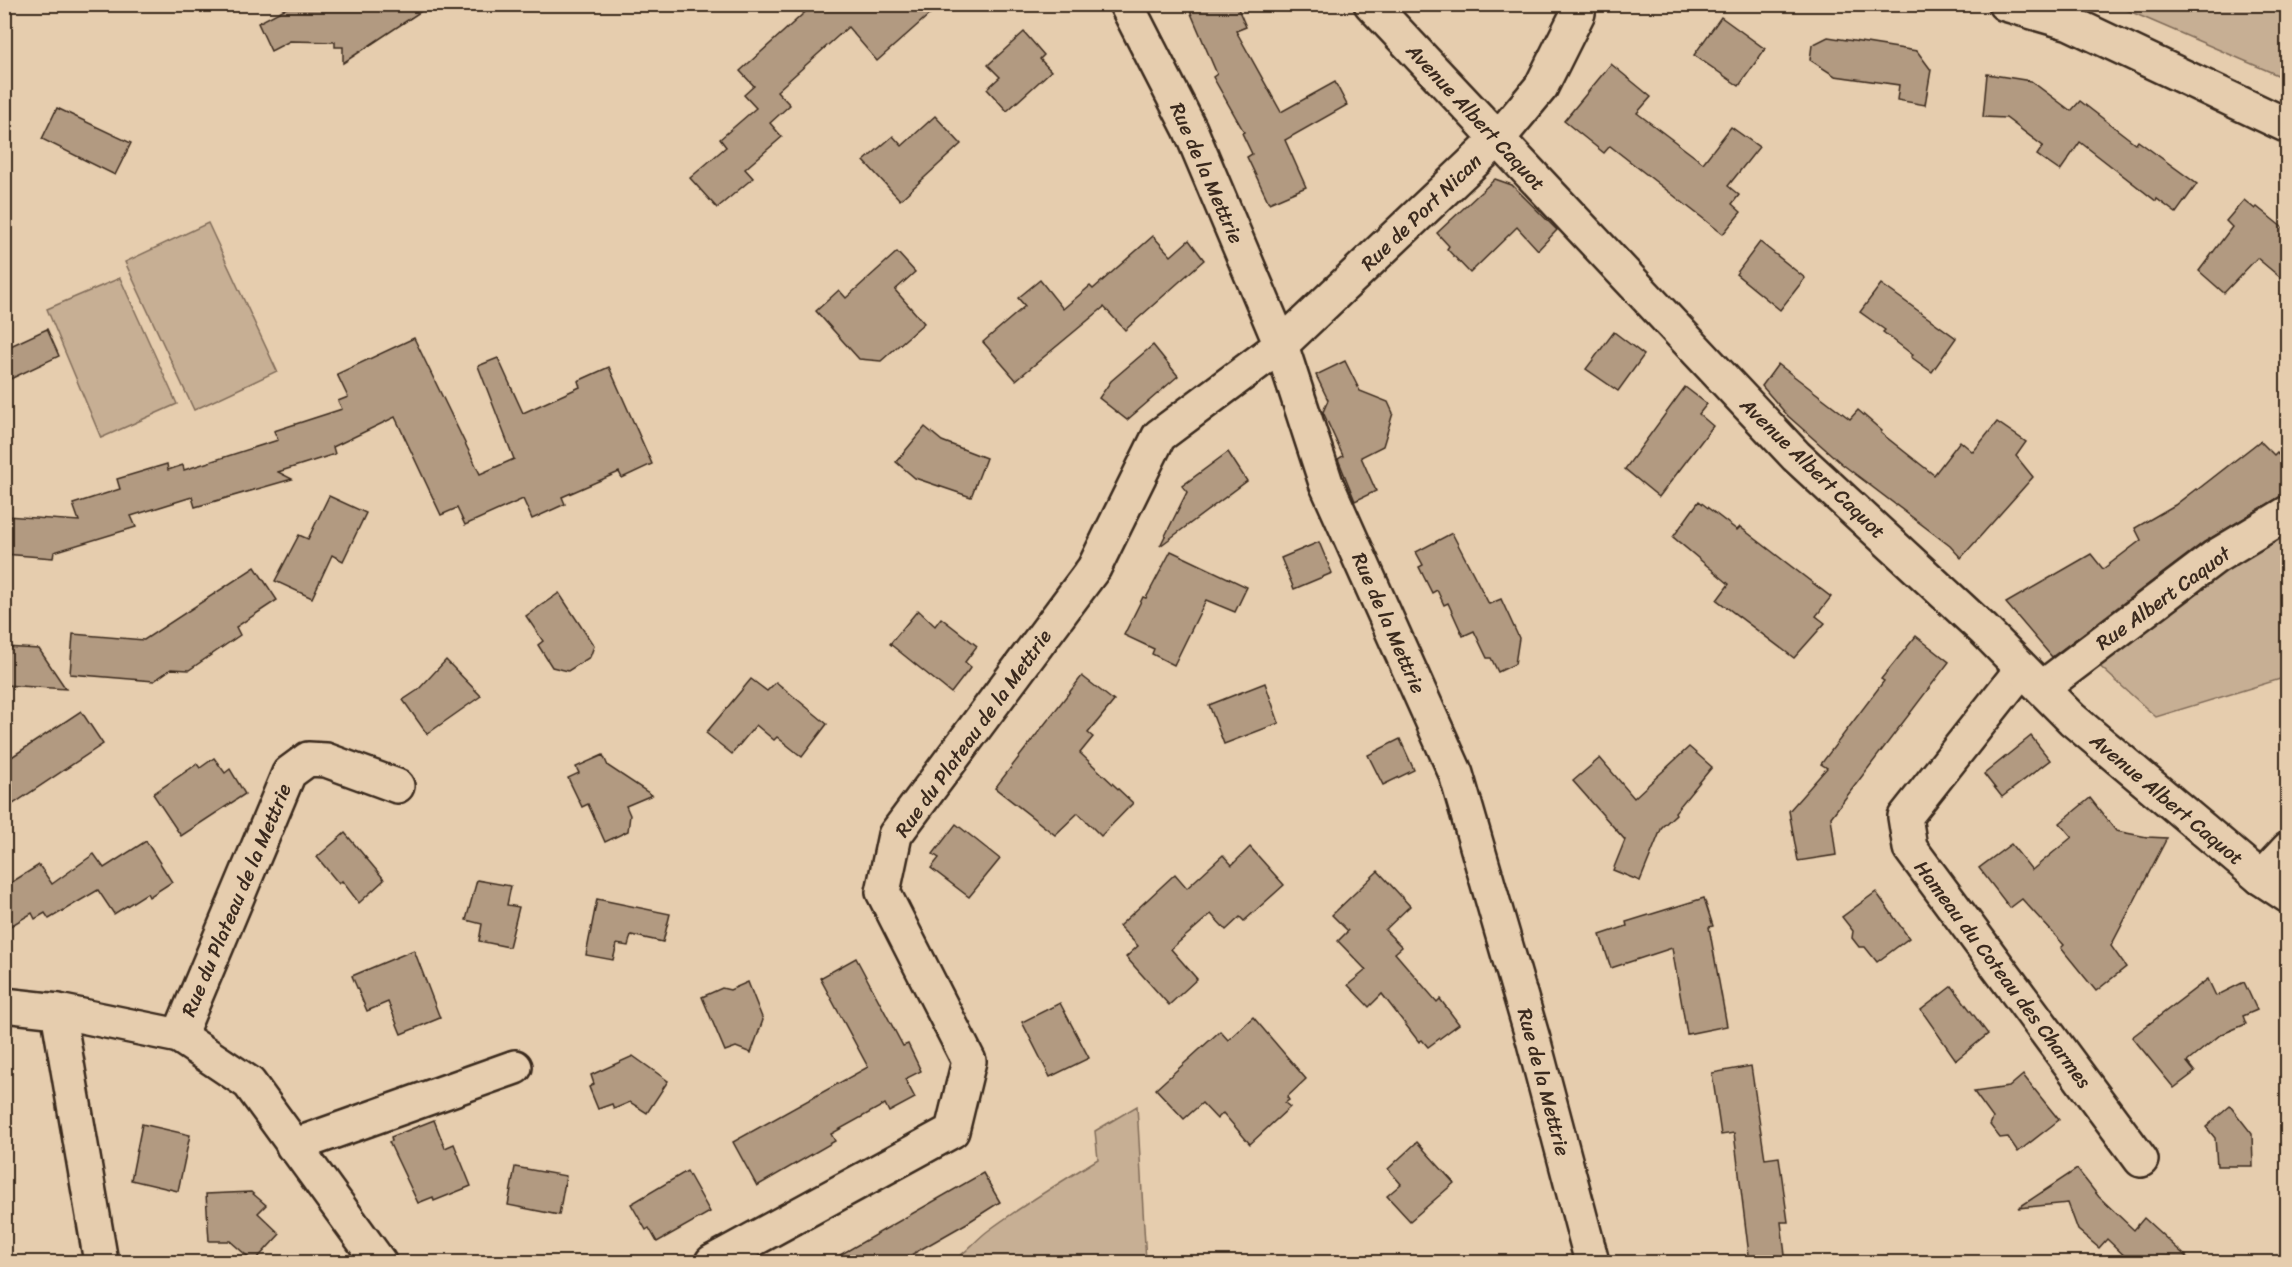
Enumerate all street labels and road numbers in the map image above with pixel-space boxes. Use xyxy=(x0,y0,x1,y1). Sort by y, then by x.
street label: Avenue Albert Caquot xyxy=(1397,34,1554,200)
street label: Rue de la Mettrie xyxy=(1160,97,1253,250)
street label: Rue de Port Nican xyxy=(1352,145,1490,280)
street label: Avenue Albert Caquot xyxy=(1731,388,1894,548)
street label: Rue Albert Caquot xyxy=(2088,537,2239,660)
street label: Rue de la Mettrie xyxy=(1342,547,1435,700)
street label: Rue du Plateau de la Mettrie xyxy=(886,621,1061,845)
street label: Avenue Albert Caquot xyxy=(2081,723,2252,875)
street label: Rue du Plateau de la Mettrie xyxy=(171,778,302,1022)
street label: Hameau du Coteau des Charmes xyxy=(1905,853,2101,1097)
street label: Rue de la Mettrie xyxy=(1507,1004,1580,1160)

